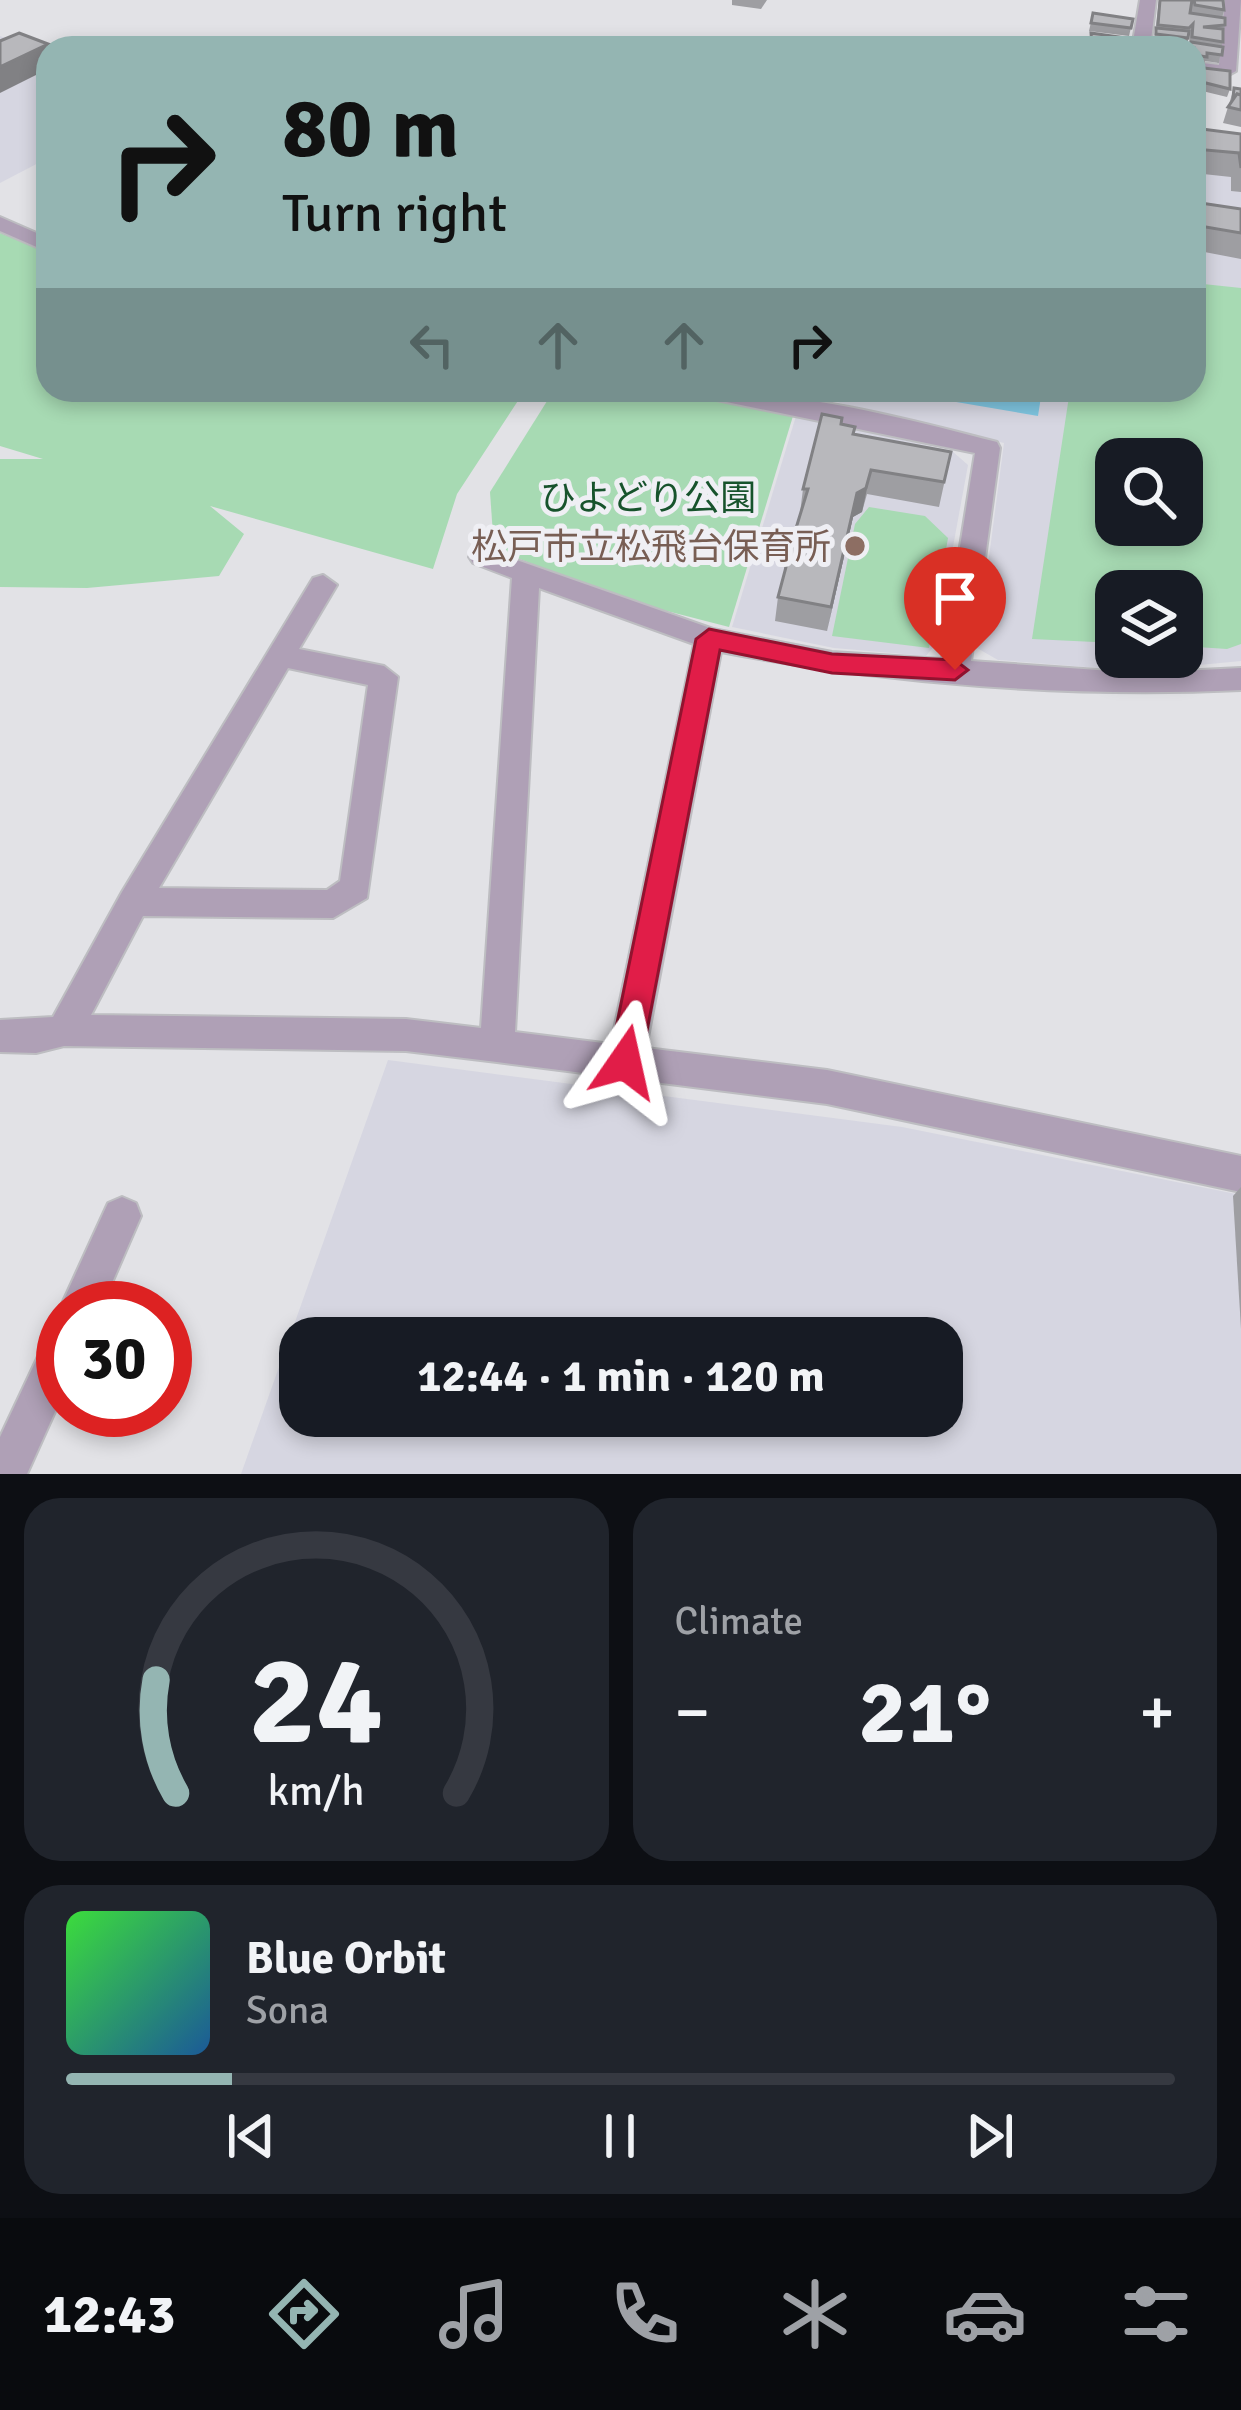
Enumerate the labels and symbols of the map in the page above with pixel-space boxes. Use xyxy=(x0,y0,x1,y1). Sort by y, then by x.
park label: ひよどり公園 xyxy=(540,476,756,521)
place label: 松戸市立松飛台保育所 xyxy=(471,525,831,570)
marker: 松戸市立松飛台保育所 xyxy=(842,533,868,559)
pin xyxy=(904,547,1006,670)
position arrow xyxy=(562,999,688,1125)
speed limit sign: 30 xyxy=(36,1281,192,1437)

